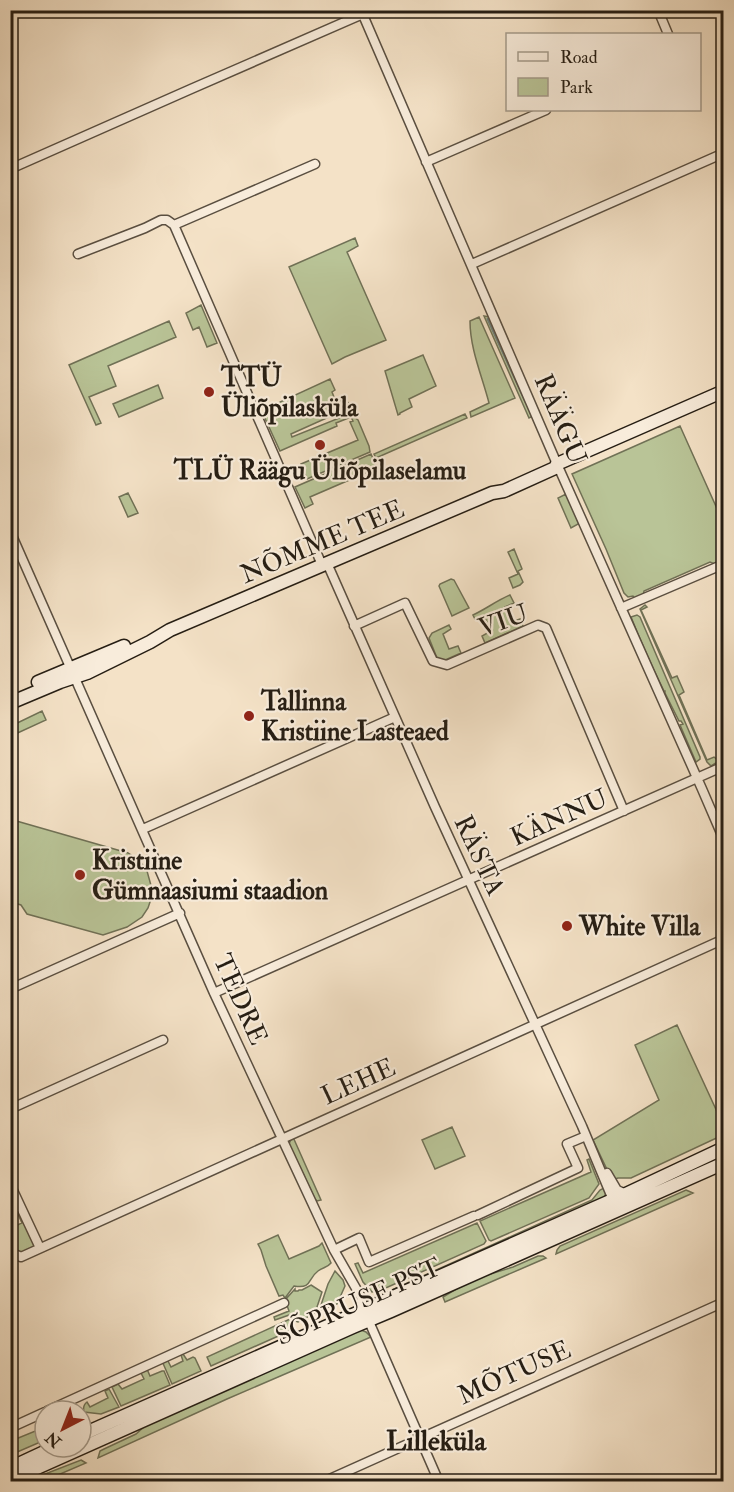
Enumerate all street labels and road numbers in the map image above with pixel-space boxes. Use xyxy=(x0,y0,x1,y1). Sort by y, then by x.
street label: RÄÄGU xyxy=(527,369,594,470)
street label: NÕMME TEE xyxy=(235,491,409,591)
street label: VIU xyxy=(474,598,533,644)
street label: KÄNNU xyxy=(505,781,613,853)
street label: RÄSTA xyxy=(447,810,513,901)
street label: TEDRE xyxy=(206,949,274,1050)
street label: LEHE xyxy=(316,1052,400,1112)
street label: SÕPRUSE PST xyxy=(270,1249,446,1353)
street label: MÕTUSE xyxy=(452,1332,576,1412)

